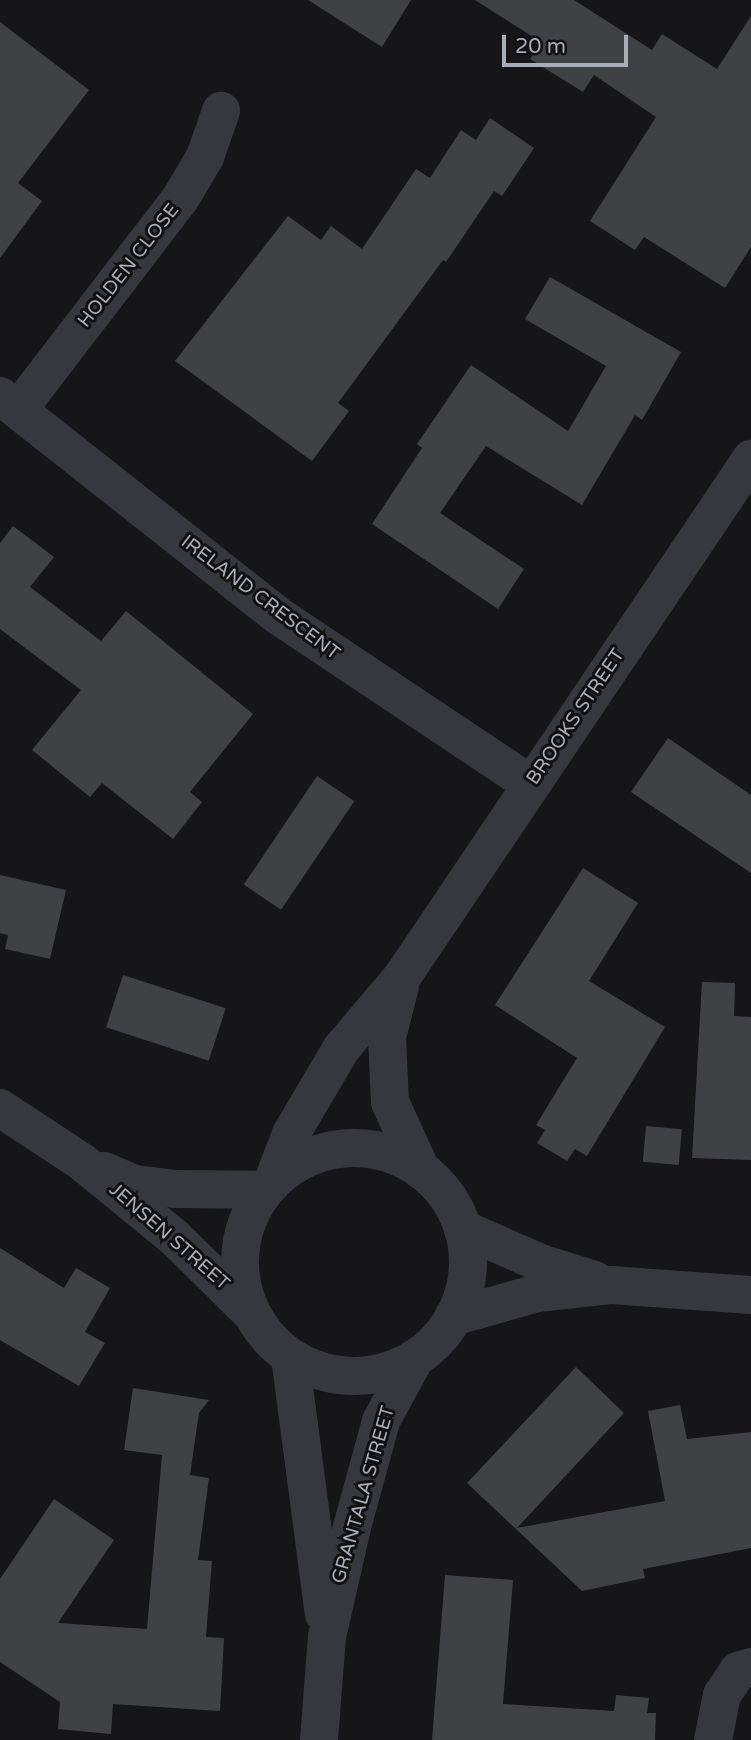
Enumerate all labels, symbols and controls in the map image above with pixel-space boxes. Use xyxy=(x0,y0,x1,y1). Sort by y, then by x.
scale bar xyxy=(506,21,632,65)
text: 20 m xyxy=(515,34,566,59)
street label: HOLDEN CLOSE xyxy=(74,200,184,332)
street label: IRELAND CRESCENT xyxy=(176,531,344,665)
street label: BROOKS STREET xyxy=(522,645,630,789)
street label: JENSEN STREET xyxy=(104,1178,234,1296)
street label: GRANTALA STREET xyxy=(328,1404,400,1586)

